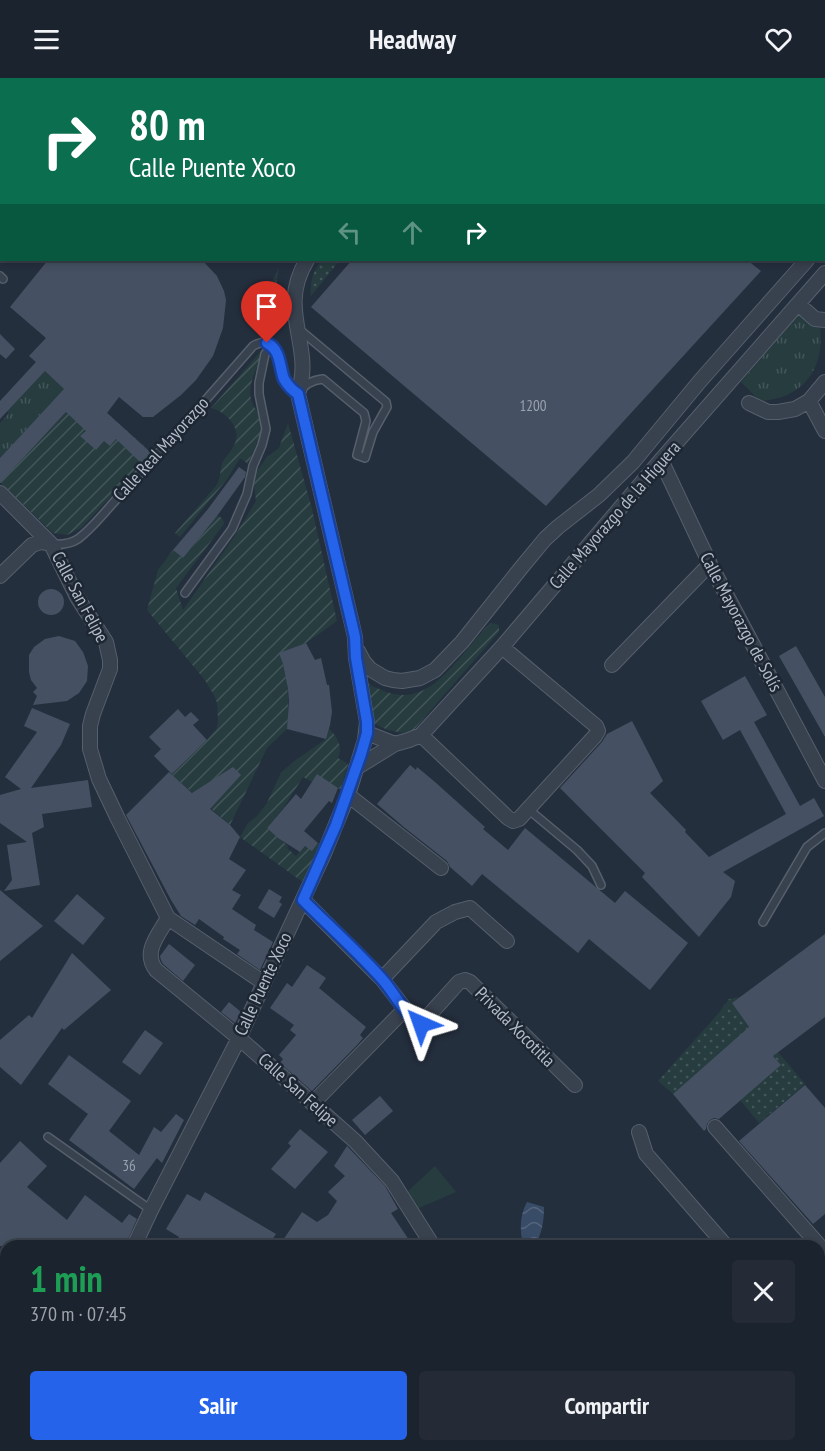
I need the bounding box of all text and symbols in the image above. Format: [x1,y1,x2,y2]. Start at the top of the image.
text: Headway [369,22,456,56]
icon: menu [30,23,63,56]
icon: heart [762,23,795,56]
text: 80 m [129,97,206,152]
icon: right [30,102,108,180]
text: Calle Puente Xoco [129,150,296,184]
icon: left [333,216,366,249]
icon: ahead [396,216,429,249]
icon: right [459,216,492,249]
pin [241,281,292,343]
icon: arrive [250,290,283,323]
street label: Calle Real Mayorazgo [108,392,214,506]
house number: 1200 [519,396,547,415]
street label: Calle Mayorazgo de la Higuera [544,436,685,593]
street label: Calle San Felipe [47,547,114,646]
street label: Calle Mayorazgo de Solís [695,548,788,695]
street label: Calle Puente Xoco [229,928,297,1039]
street label: Privada Xocotitla [470,982,560,1072]
position arrow [389,992,453,1056]
street label: Calle San Felipe [254,1048,343,1132]
house number: 36 [122,1156,136,1175]
text: 1 min [30,1255,103,1302]
button: close [732,1260,795,1323]
text: 370 m · 07:45 [30,1301,127,1327]
button: Salir [30,1371,407,1440]
button: Compartir [419,1371,795,1440]

